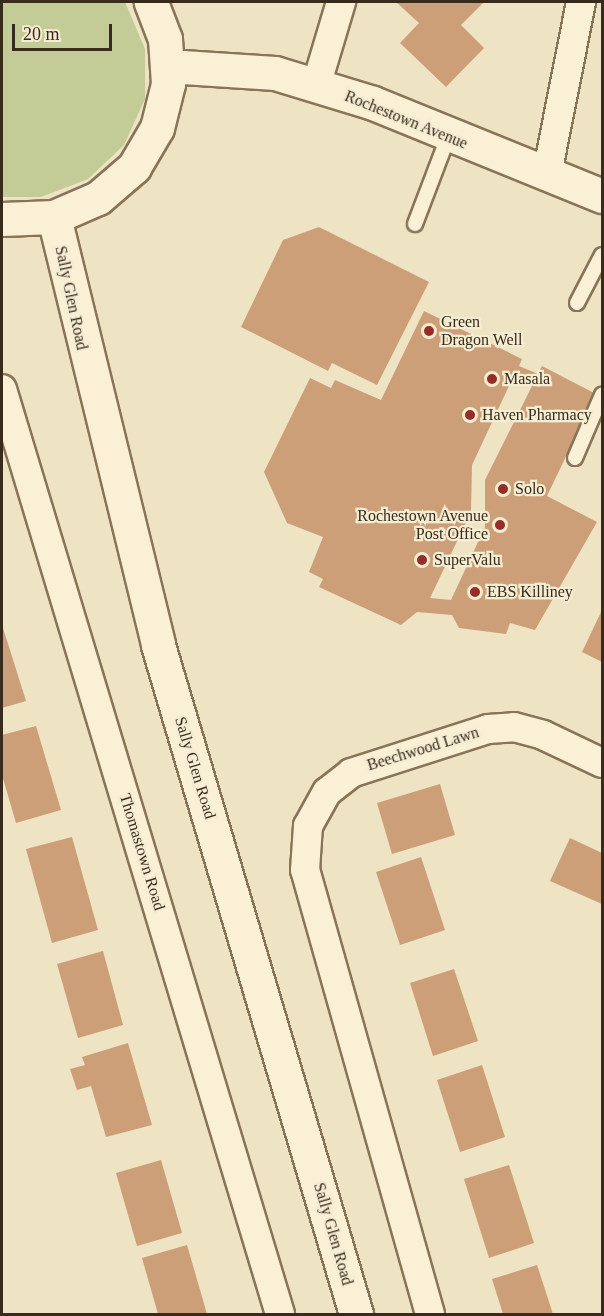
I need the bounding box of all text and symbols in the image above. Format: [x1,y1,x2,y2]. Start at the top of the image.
scale bar [15,12,116,50]
text: 20 m [23,24,60,44]
street label: Rochestown Avenue [341,86,471,154]
street label: Sally Glen Road [51,244,91,352]
place label: Green Dragon Well [441,312,523,350]
marker: Green Dragon Well [422,324,436,338]
place label: Masala [504,369,550,389]
marker: Masala [485,372,499,386]
place label: Haven Pharmacy [482,405,592,425]
marker: Haven Pharmacy [463,408,477,422]
place label: Solo [515,479,544,499]
marker: Solo [496,482,510,496]
place label: Rochestown Avenue Post Office [356,506,488,544]
marker: Rochestown Avenue Post Office [493,518,507,532]
place label: SuperValu [434,550,501,570]
marker: SuperValu [415,553,429,567]
place label: EBS Killiney [487,582,573,602]
marker: EBS Killiney [468,585,482,599]
street label: Sally Glen Road [170,715,220,821]
street label: Beechwood Lawn [365,723,481,775]
street label: Thomastown Road [115,791,169,913]
street label: Sally Glen Road [309,1181,357,1287]

